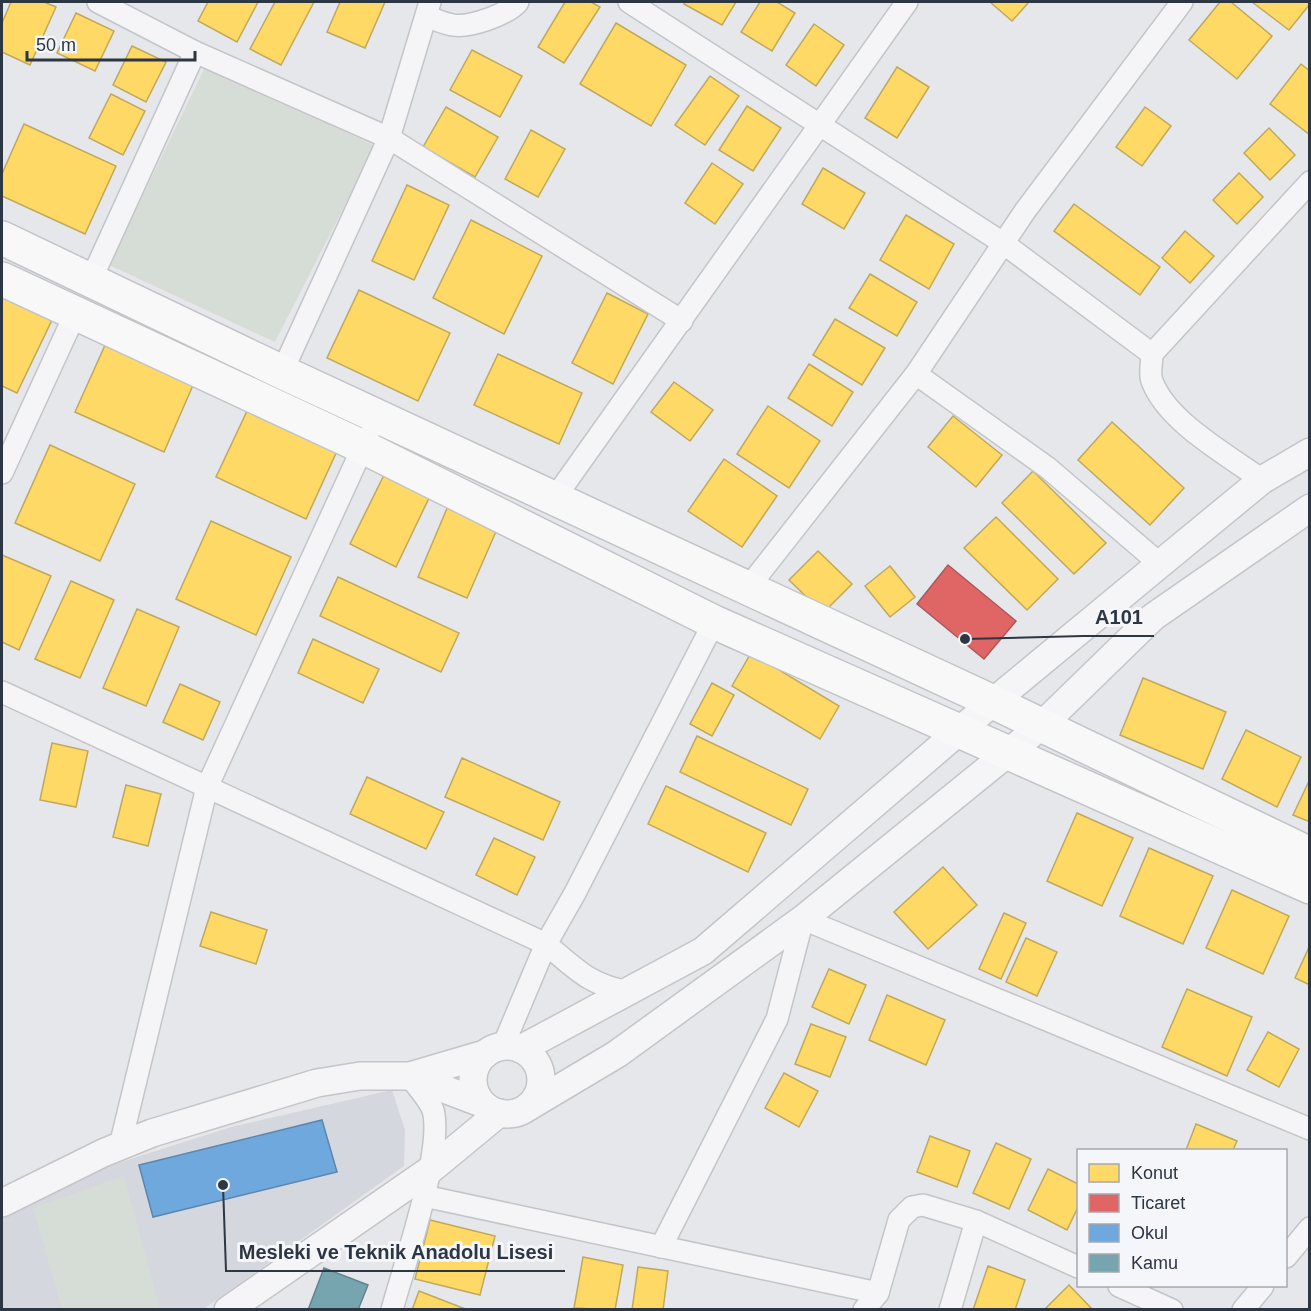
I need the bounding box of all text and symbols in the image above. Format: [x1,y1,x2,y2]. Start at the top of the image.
scale bar [27,24,195,62]
text: 50 m [36,35,76,55]
callout: A101 [1083,598,1154,636]
text: A101 [1095,606,1143,628]
legend [1077,1149,1287,1287]
text: Konut [1131,1163,1178,1183]
text: Ticaret [1131,1193,1185,1213]
text: Okul [1131,1223,1168,1243]
callout: Mesleki ve Teknik Anadolu Lisesi [226,1233,565,1271]
text: Mesleki ve Teknik Anadolu Lisesi [239,1241,553,1263]
text: Kamu [1131,1253,1178,1273]

